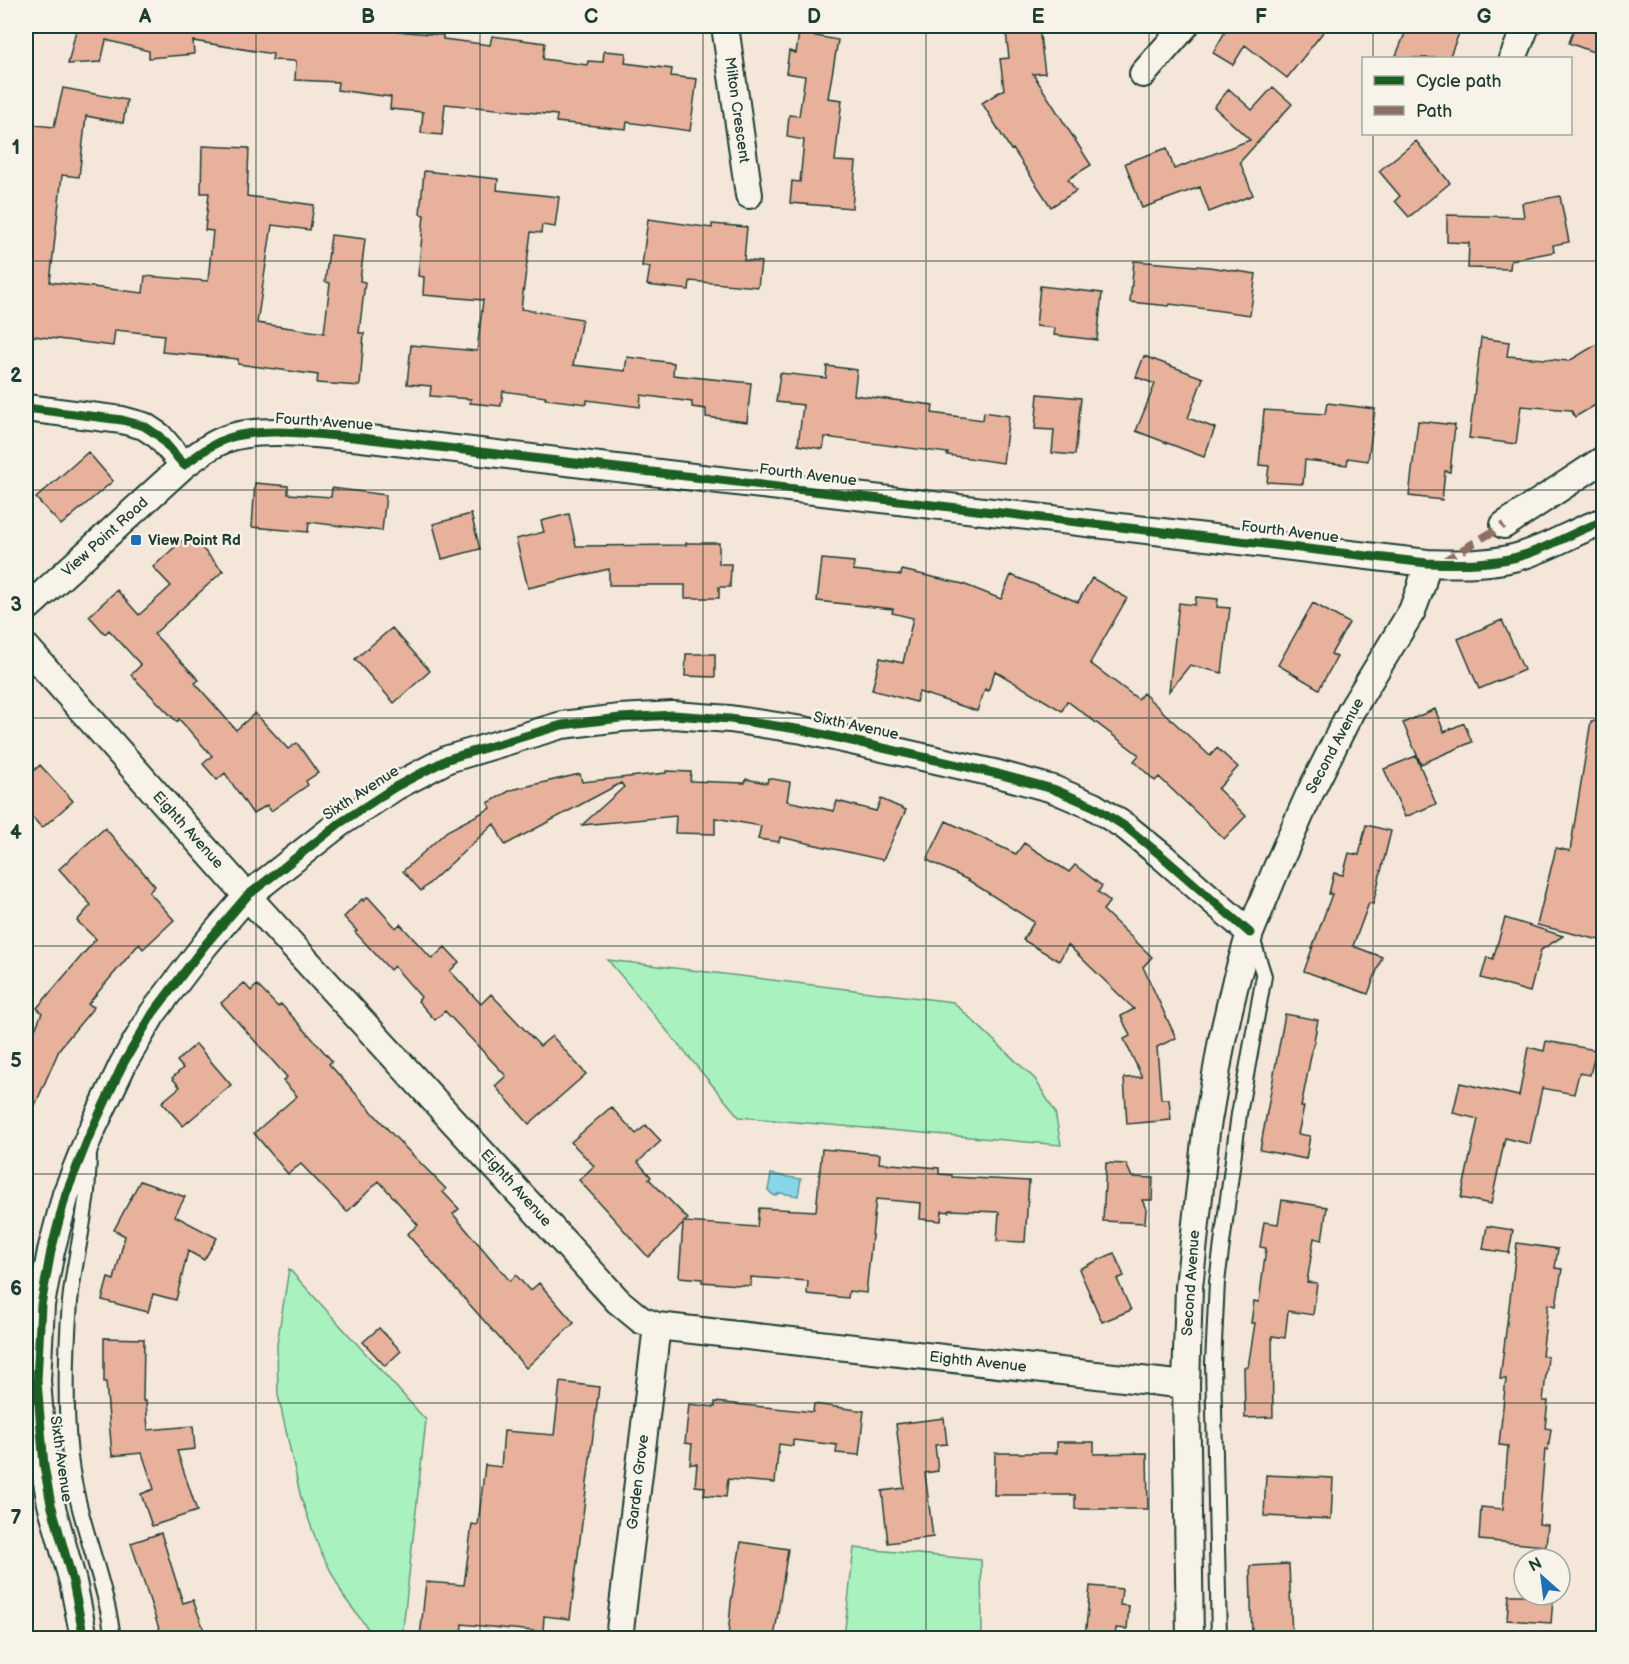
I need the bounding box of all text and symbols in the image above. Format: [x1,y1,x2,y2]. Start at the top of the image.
text: A [138,5,152,29]
text: B [361,5,375,29]
text: C [584,5,598,29]
text: D [807,5,821,29]
text: E [1032,5,1045,29]
text: F [1255,5,1267,29]
text: G [1477,5,1492,29]
street label: Milton Crescent [720,56,754,165]
legend [1362,57,1572,135]
text: Cycle path [1416,71,1502,92]
text: Path [1416,101,1452,122]
text: 1 [12,136,20,160]
text: 2 [10,364,22,388]
street label: Fourth Avenue [274,409,374,435]
street label: Fourth Avenue [758,460,858,490]
street label: View Point Road [58,493,152,581]
street label: Fourth Avenue [1240,517,1340,547]
place label: View Point Rd [148,531,241,550]
marker: View Point Rd [129,533,143,547]
text: 3 [10,593,22,617]
street label: Second Avenue [1302,695,1368,797]
street label: Sixth Avenue [812,708,901,744]
street label: Sixth Avenue [319,761,403,825]
street label: Eighth Avenue [148,787,228,873]
text: 4 [10,821,22,845]
text: 5 [10,1049,22,1073]
street label: Eighth Avenue [476,1145,556,1231]
street label: Second Avenue [1178,1229,1204,1336]
text: 6 [10,1277,22,1301]
street label: Eighth Avenue [928,1347,1028,1377]
street label: Sixth Avenue [46,1415,76,1503]
street label: Garden Grove [623,1433,653,1531]
text: 7 [10,1506,22,1530]
north arrow [1512,1547,1572,1607]
text: N [1526,1554,1545,1576]

